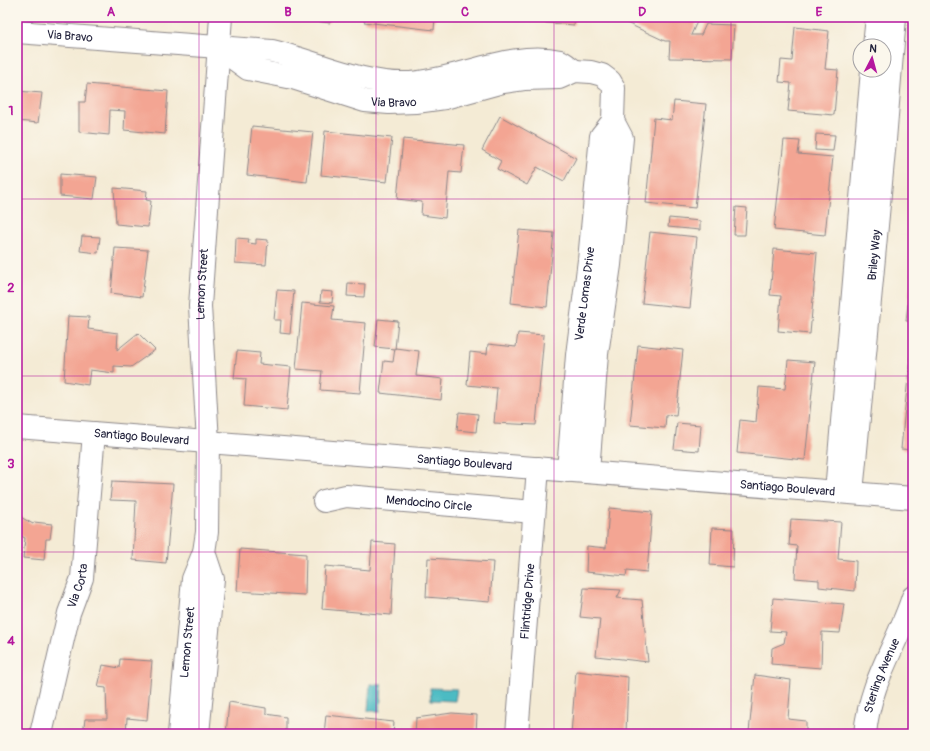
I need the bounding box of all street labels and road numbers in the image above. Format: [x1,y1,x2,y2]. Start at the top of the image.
street label: Via Bravo [46,27,94,45]
street label: Via Bravo [370,94,417,111]
street label: Briley Way [864,229,884,281]
street label: Verde Lomas Drive [571,246,598,342]
street label: Lemon Street [192,248,212,320]
street label: Santiago Boulevard [93,426,190,448]
street label: Santiago Boulevard [416,451,513,474]
street label: Santiago Boulevard [739,477,836,499]
street label: Mendocino Circle [386,492,473,514]
street label: Via Corta [64,562,91,610]
street label: Flintridge Drive [517,563,538,640]
street label: Lemon Street [177,606,198,679]
street label: Sterling Avenue [861,636,903,715]

